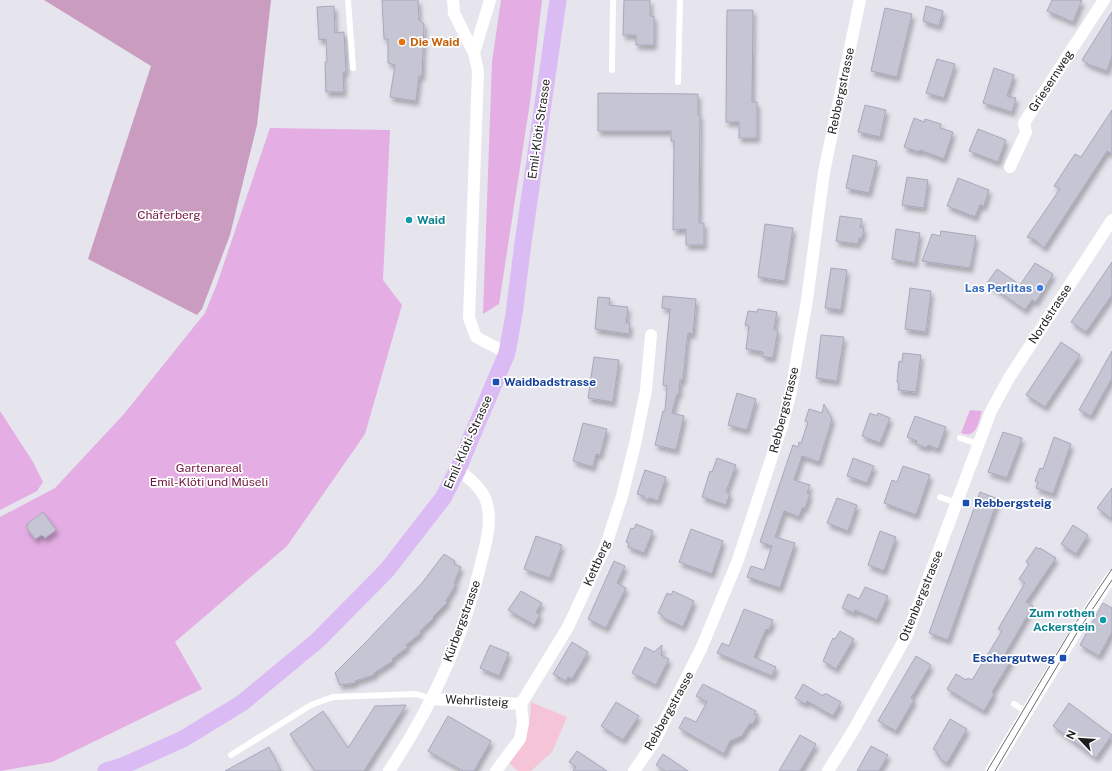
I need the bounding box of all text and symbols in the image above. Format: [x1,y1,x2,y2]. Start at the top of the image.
place label: Die Waid [410,35,460,49]
marker: Die Waid [397,37,407,47]
street label: Rebbergstrasse [825,46,857,136]
street label: Griesernweg [1026,47,1076,115]
street label: Emil-Klöti-Strasse [525,78,553,180]
park label: Chäferberg [137,208,201,222]
place label: Waid [417,213,445,227]
marker: Waid [404,215,414,225]
place label: Las Perlitas [965,281,1032,295]
street label: Nordstrasse [1026,281,1075,346]
marker: Las Perlitas [1035,283,1045,293]
street label: Rebbergstrasse [767,365,802,454]
place label: Waidbadstrasse [504,375,596,389]
marker: Waidbadstrasse [491,377,501,387]
street label: Emil-Klöti-Strasse [441,393,495,491]
park label: Gartenareal Emil-Klöti und Müseli [150,461,268,489]
place label: Rebbergsteig [974,496,1052,510]
marker: Rebbergsteig [961,498,971,508]
street label: Kettberg [581,538,613,588]
street label: Ottenbergstrasse [896,548,946,644]
street label: Kürbergstrasse [441,578,483,664]
place label: Zum rothen Ackerstein [1029,606,1095,634]
marker: Zum rothen Ackerstein [1098,615,1108,625]
place label: Eschergutweg [972,651,1055,665]
marker: Eschergutweg [1058,653,1068,663]
street label: Rebbergstrasse [642,669,697,753]
street label: Wehrlisteig [445,692,509,710]
north arrow [1060,719,1100,759]
text: N [1064,728,1078,741]

